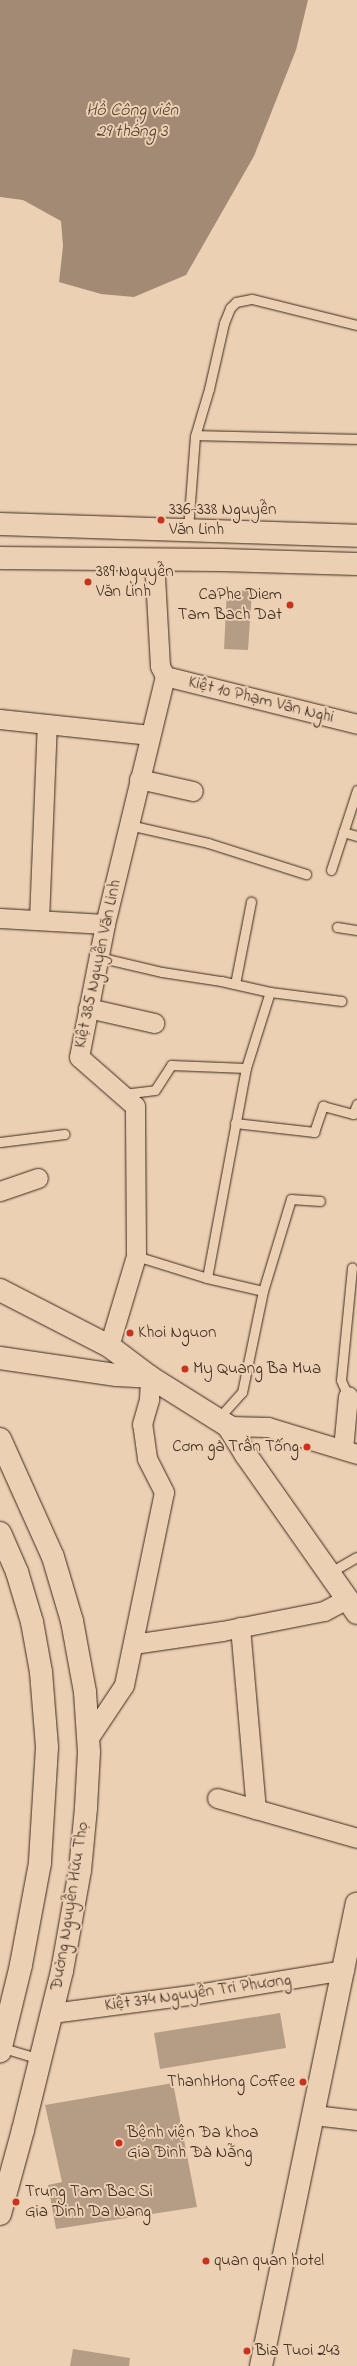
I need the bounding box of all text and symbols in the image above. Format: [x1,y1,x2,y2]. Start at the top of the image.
water label: Hồ Công viên 29 tháng 3 [86,101,178,144]
place label: 336-338 Nguyễn Văn Linh [169,500,276,540]
marker: 336-338 Nguyễn Văn Linh [156,515,166,525]
place label: 389 Nguyễn Văn Linh [96,562,174,602]
marker: 389 Nguyễn Văn Linh [83,577,93,587]
place label: CaPhe Diem Tam Bach Dat [178,585,282,625]
marker: CaPhe Diem Tam Bach Dat [285,600,295,610]
street label: Kiệt 10 Phạm Văn Nghi [186,672,336,728]
street label: Kiệt 385 Nguyễn Văn Linh [70,878,126,1050]
place label: Khoi Nguon [138,1323,216,1343]
marker: Khoi Nguon [125,1328,135,1338]
place label: My Quang Ba Mua [193,1359,321,1379]
marker: My Quang Ba Mua [180,1364,190,1374]
place label: Cơm gà Trần Tống [172,1437,299,1457]
marker: Cơm gà Trần Tống [302,1442,312,1452]
street label: Đường Nguyễn Hữu Thọ [47,1820,93,1992]
street label: Kiệt 374 Nguyễn Tri Phương [103,1970,293,2016]
place label: ThanhHong Coffee [167,2072,295,2092]
marker: ThanhHong Coffee [298,2077,308,2087]
place label: Bệnh viện Đa khoa Gia Đình Đà Nẵng [127,2123,258,2163]
marker: Bệnh viện Đa khoa Gia Đình Đà Nẵng [114,2138,124,2148]
place label: Trung Tam Bac Si Gia Dinh Da Nang [25,2182,153,2222]
marker: Trung Tam Bac Si Gia Dinh Da Nang [10,2196,22,2208]
place label: quan quan hotel [214,2251,324,2271]
marker: quan quan hotel [201,2256,211,2266]
place label: Bia Tuoi 243 [255,2341,340,2361]
marker: Bia Tuoi 243 [242,2346,252,2356]

